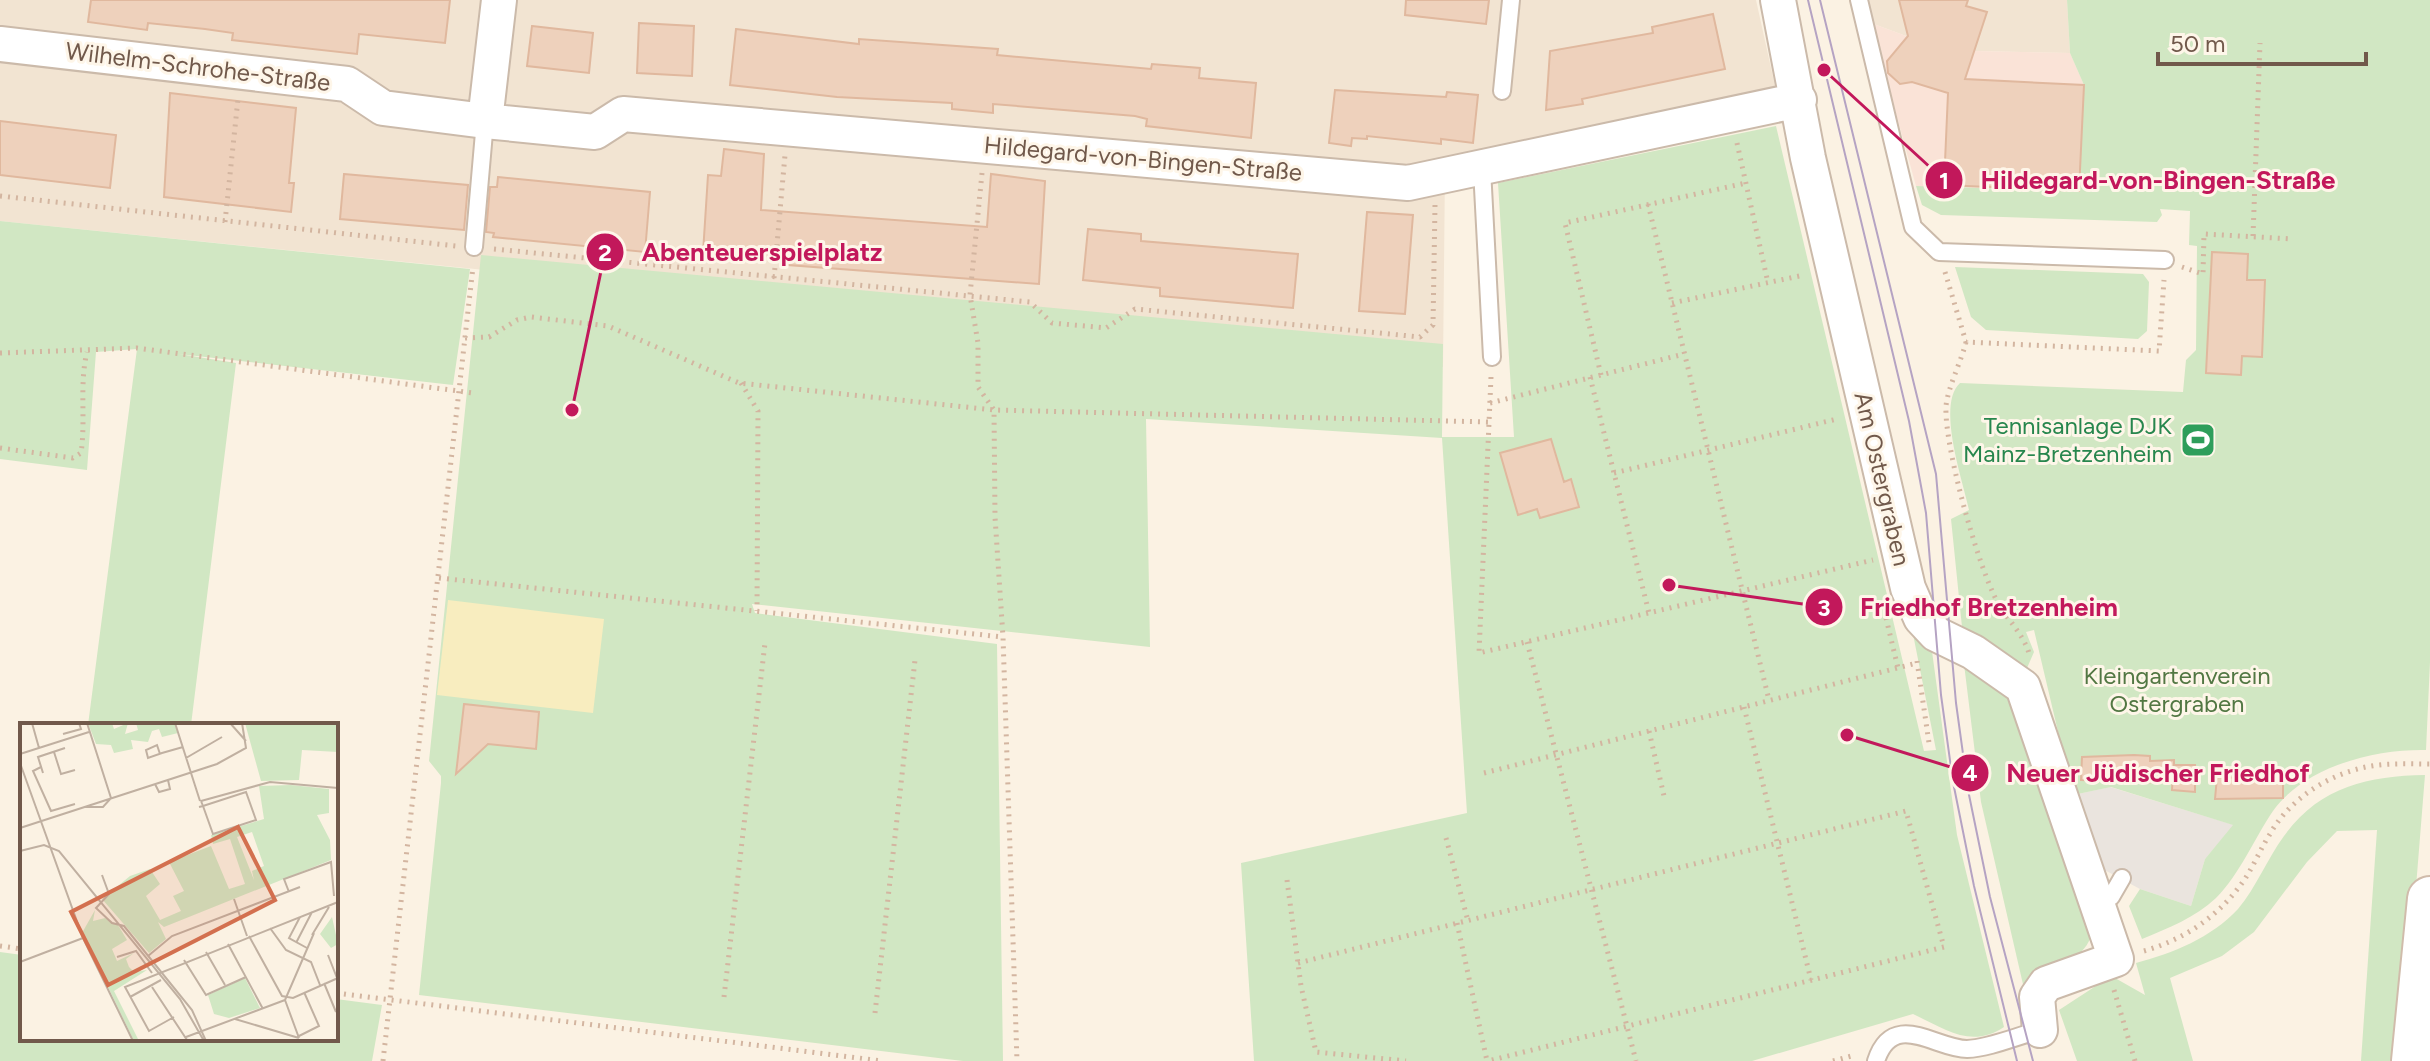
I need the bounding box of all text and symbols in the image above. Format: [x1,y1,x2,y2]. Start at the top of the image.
scale bar [2158,16,2366,66]
text: 50 m [2170,29,2226,58]
street label: Wilhelm-Schrohe-Straße [64,36,332,97]
street label: Hildegard-von-Bingen-Straße [983,130,1303,187]
callout: Hildegard-von-Bingen-Straße [1924,155,2351,205]
text: Hildegard-von-Bingen-Straße [1980,164,2336,196]
text: 1 [1939,166,1949,195]
callout: Abenteuerspielplatz [585,227,898,277]
text: Abenteuerspielplatz [642,236,882,268]
text: 2 [598,238,612,267]
street label: Am Ostergraben [1848,389,1917,569]
place label: Tennisanlage DJK Mainz-Bretzenheim [1963,411,2172,468]
sports icon: Tennisanlage DJK Mainz-Bretzenheim [2179,421,2217,459]
callout: Friedhof Bretzenheim [1804,582,2134,632]
text: Friedhof Bretzenheim [1860,591,2118,623]
text: 3 [1817,593,1831,622]
park label: Kleingartenverein Ostergraben [2083,661,2271,718]
inset map [20,723,338,1041]
callout: Neuer Jüdischer Friedhof [1950,748,2325,798]
text: Neuer Jüdischer Friedhof [2006,757,2311,789]
text: 4 [1962,758,1978,787]

